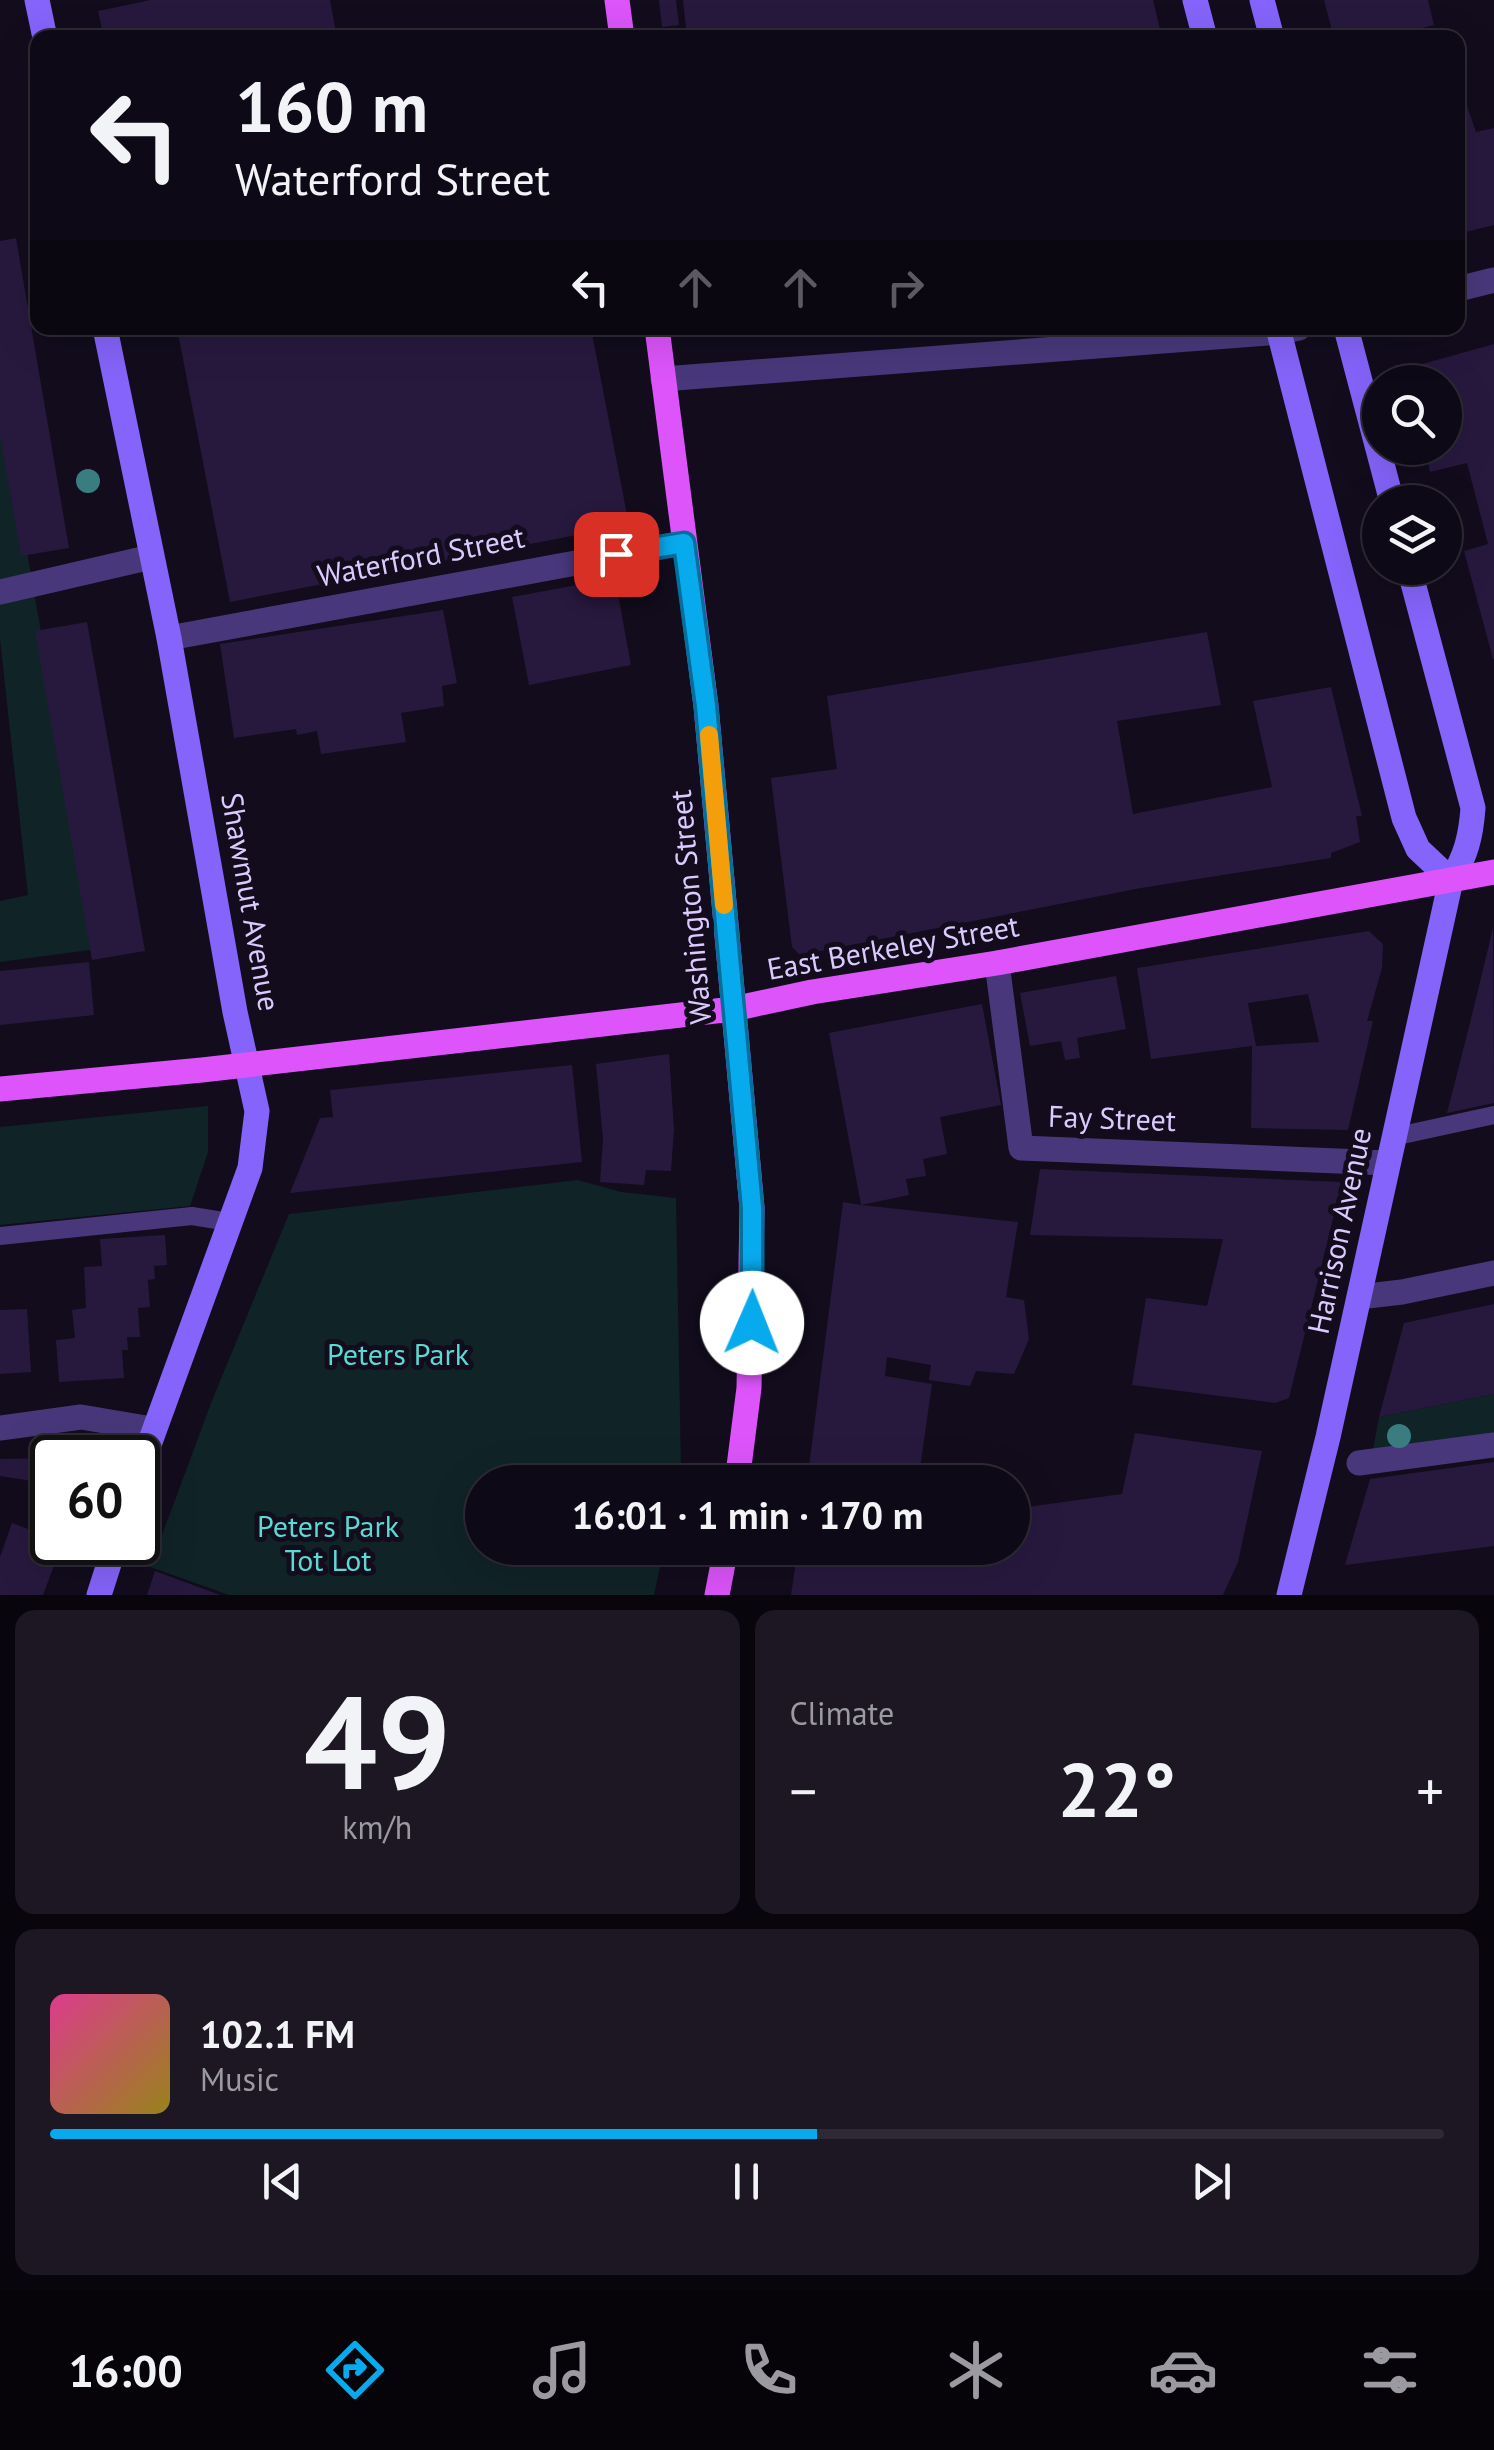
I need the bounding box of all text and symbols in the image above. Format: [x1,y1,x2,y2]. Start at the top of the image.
text: 160 m [235,61,428,151]
icon: left [70,70,200,200]
text: Waterford Street [235,149,550,207]
icon: left [563,260,618,315]
icon: ahead [668,260,723,315]
icon: ahead [773,260,828,315]
icon: right [878,260,933,315]
map controls [1362,365,1462,585]
button: search [1362,365,1462,465]
button: layers [1362,485,1462,585]
pin [574,512,659,597]
street label: Waterford Street [314,516,528,595]
icon: arrive [589,527,644,582]
street label: Washington Street [660,788,719,1026]
street label: Shawmut Avenue [213,790,290,1014]
street label: East Berkeley Street [764,905,1022,988]
street label: Fay Street [1047,1096,1177,1139]
street label: Harrison Avenue [1298,1124,1379,1337]
position arrow [700,1271,804,1375]
park label: Peters Park [327,1334,470,1373]
speed limit sign: 60 [30,1435,160,1565]
text: 16:01 · 1 min · 170 m [572,1490,923,1539]
park label: Peters Park Tot Lot [257,1506,400,1579]
text: 49 [304,1657,451,1825]
text: Climate [790,1692,894,1734]
text: 22° [1058,1741,1176,1838]
text: − [790,1755,817,1826]
text: + [1416,1755,1444,1826]
text: km/h [342,1806,412,1848]
text: 102.1 FM [200,2009,355,2058]
text: Music [200,2058,279,2100]
icon: previous [255,2154,310,2209]
icon: pause [719,2154,774,2209]
icon: next [1184,2154,1239,2209]
icon: directions [320,2335,390,2405]
icon: music [527,2335,597,2405]
icon: phone [734,2335,804,2405]
icon: climate [941,2335,1011,2405]
icon: car [1148,2335,1218,2405]
icon: filters [1355,2335,1425,2405]
text: 16:00 [69,2341,183,2399]

